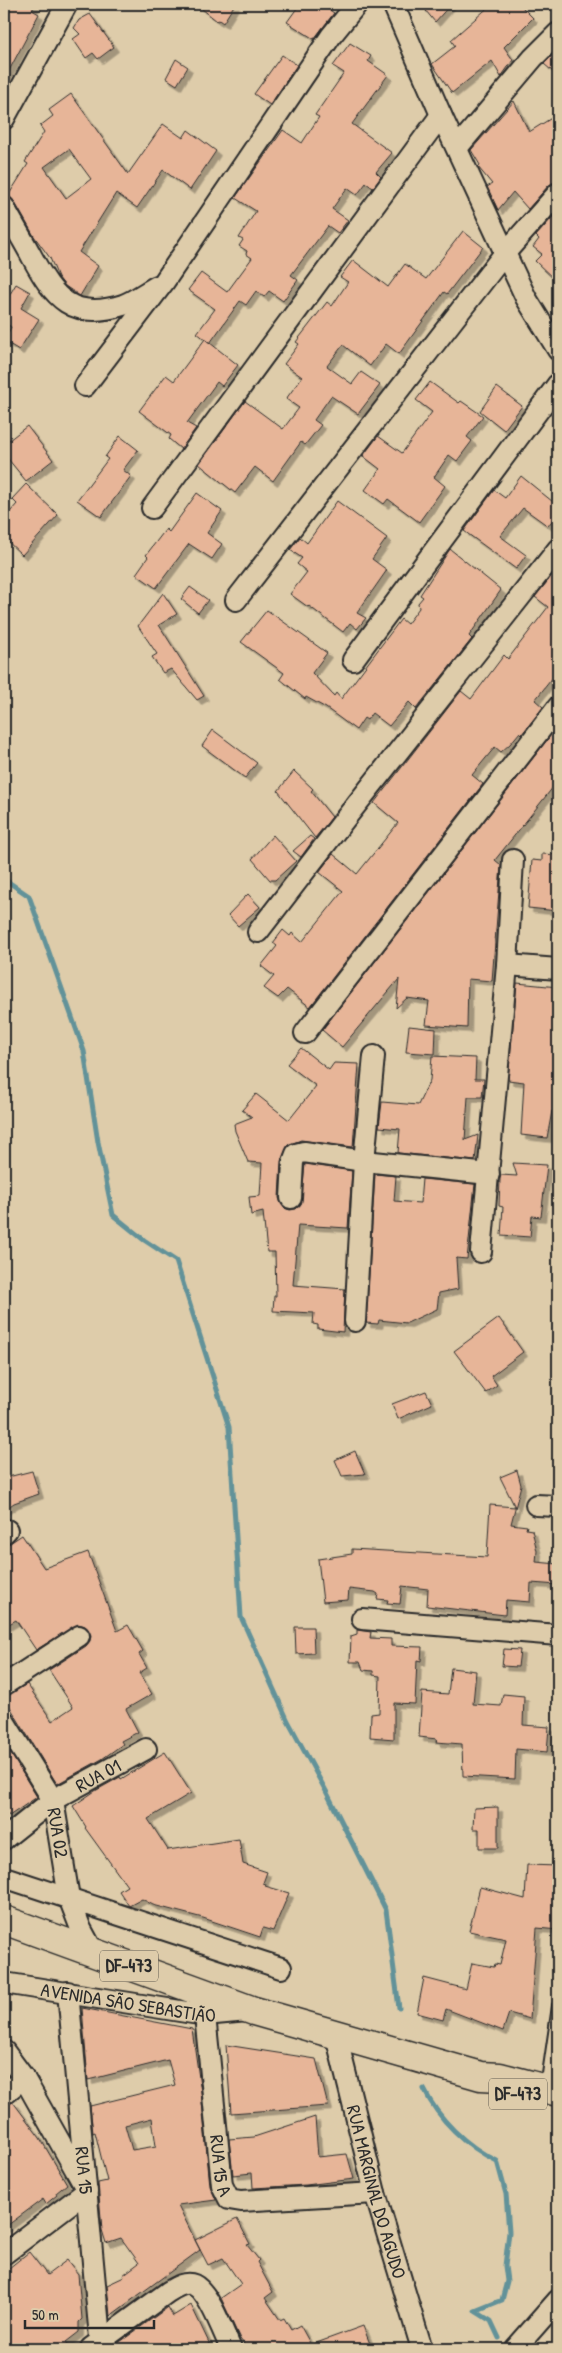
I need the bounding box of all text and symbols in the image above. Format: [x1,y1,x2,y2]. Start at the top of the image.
street label: RUA 01 [71,1752,125,1798]
street label: RUA 02 [41,1806,75,1860]
road number: DF-473 [100,1950,158,1982]
street label: AVENIDA SÃO SEBASTIÃO [39,1976,217,2028]
road number: DF-473 [489,2078,547,2110]
street label: RUA MARGINAL DO AGUDO [341,2102,413,2282]
street label: RUA 15 A [204,2133,238,2201]
street label: RUA 15 [69,2145,100,2195]
scale bar [25,2298,154,2330]
text: 50 m [32,2304,59,2325]

